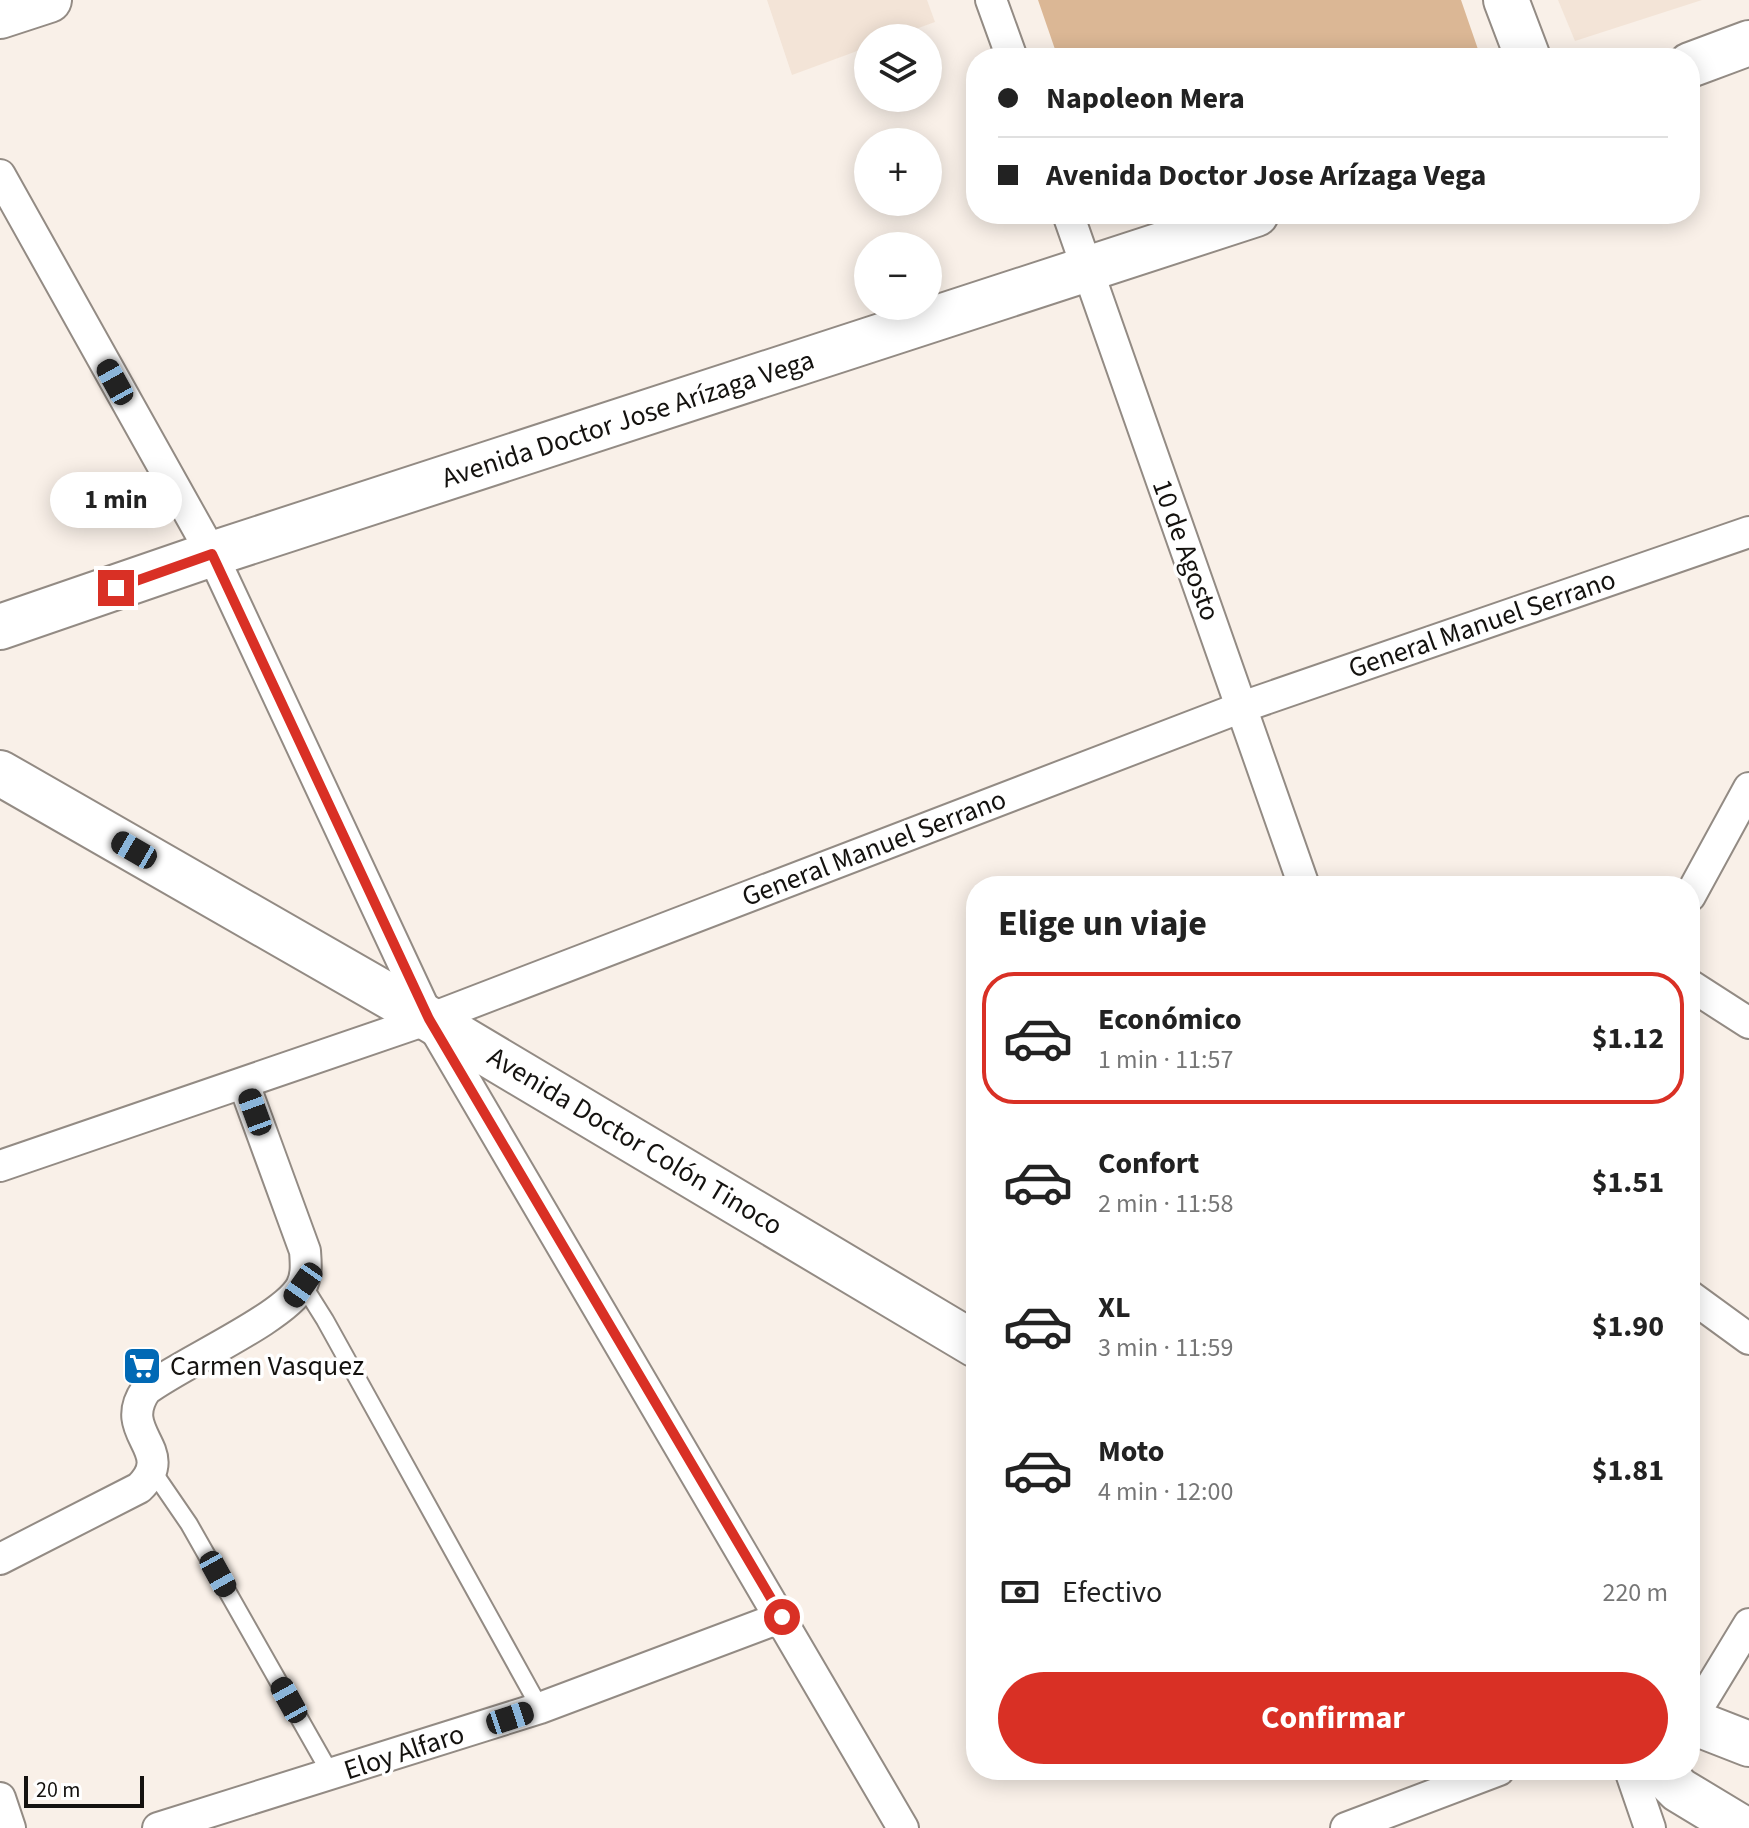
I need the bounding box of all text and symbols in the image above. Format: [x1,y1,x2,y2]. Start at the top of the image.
map controls [854,24,942,320]
button: layers [854,24,942,112]
text: Napoleon Mera [1046,77,1245,120]
button: + [854,128,942,216]
text: Avenida Doctor Jose Arízaga Vega [1046,154,1486,197]
button: − [854,232,942,320]
street label: Avenida Doctor Jose Arízaga Vega [437,340,819,498]
car [93,355,137,409]
callout: 1 min [50,472,182,528]
street label: 10 de Agosto [1142,474,1230,626]
text: 1 min [84,481,148,518]
street label: General Manuel Serrano [1343,559,1621,689]
route end [98,570,134,606]
street label: General Manuel Serrano [736,779,1012,917]
car [107,828,161,872]
text: Elige un viaje [998,898,1207,949]
text: Económico [1098,998,1242,1041]
icon: car [1002,1002,1074,1074]
text: $1.12 [1592,1017,1664,1060]
street label: Avenida Doctor Colón Tinoco [480,1037,790,1245]
text: 1 min · 11:57 [1098,1041,1233,1078]
car [236,1085,274,1139]
text: Confort [1098,1142,1199,1185]
icon: car [1002,1146,1074,1218]
text: $1.51 [1592,1161,1664,1204]
text: 2 min · 11:58 [1098,1185,1233,1222]
car [279,1258,327,1312]
text: XL [1098,1286,1131,1329]
icon: car [1002,1290,1074,1362]
text: $1.90 [1592,1305,1664,1348]
text: 3 min · 11:59 [1098,1329,1233,1366]
supermarket icon: Carmen Vasquez [121,1345,163,1387]
place label: Carmen Vasquez [170,1346,364,1386]
text: Moto [1098,1430,1164,1473]
icon: car [1002,1434,1074,1506]
text: $1.81 [1592,1449,1664,1492]
text: 4 min · 12:00 [1098,1473,1233,1510]
car [196,1547,240,1601]
icon: cash [998,1570,1042,1614]
text: Efectivo [1062,1571,1162,1614]
text: 220 m [1602,1574,1668,1611]
route start [764,1599,800,1635]
button: Confirmar [998,1672,1668,1764]
car [267,1673,311,1727]
car [483,1699,537,1737]
street label: Eloy Alfaro [339,1714,469,1790]
scale bar [24,1772,144,1808]
text: 20 m [36,1774,81,1806]

